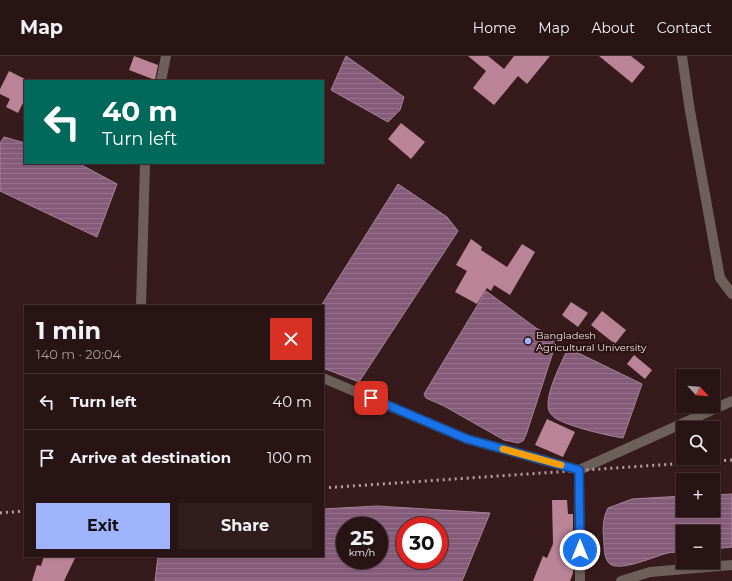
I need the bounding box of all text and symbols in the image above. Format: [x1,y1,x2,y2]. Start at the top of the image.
text: Map [20,16,63,39]
text: Home [473,19,516,37]
text: Map [538,19,569,37]
text: About [591,19,635,37]
text: Contact [657,19,712,37]
text: 40 m [102,94,178,128]
icon: left [36,96,88,148]
text: Turn left [102,128,177,150]
text: 1 min [36,316,101,345]
button: close [270,318,312,360]
place label: Bangladesh Agricultural University [536,329,647,354]
marker: Bangladesh Agricultural University [523,336,533,346]
text: 140 m · 20:04 [36,346,121,362]
north arrow [676,369,720,413]
map controls [676,369,720,569]
pin [354,381,388,415]
icon: arrive [360,387,382,409]
icon: left [36,391,58,413]
text: Turn left [70,392,137,411]
text: 40 m [272,392,312,411]
button: search [676,421,720,465]
icon: arrive [36,447,58,469]
text: Arrive at destination [70,448,231,467]
text: 100 m [267,448,312,467]
button: + [676,473,720,517]
button: Exit [36,503,170,549]
button: Share [178,503,312,549]
speed limit sign: 30 [396,517,448,569]
button: − [676,525,720,569]
text: 25 [350,526,374,550]
position arrow [559,529,601,571]
text: km/h [349,546,375,559]

